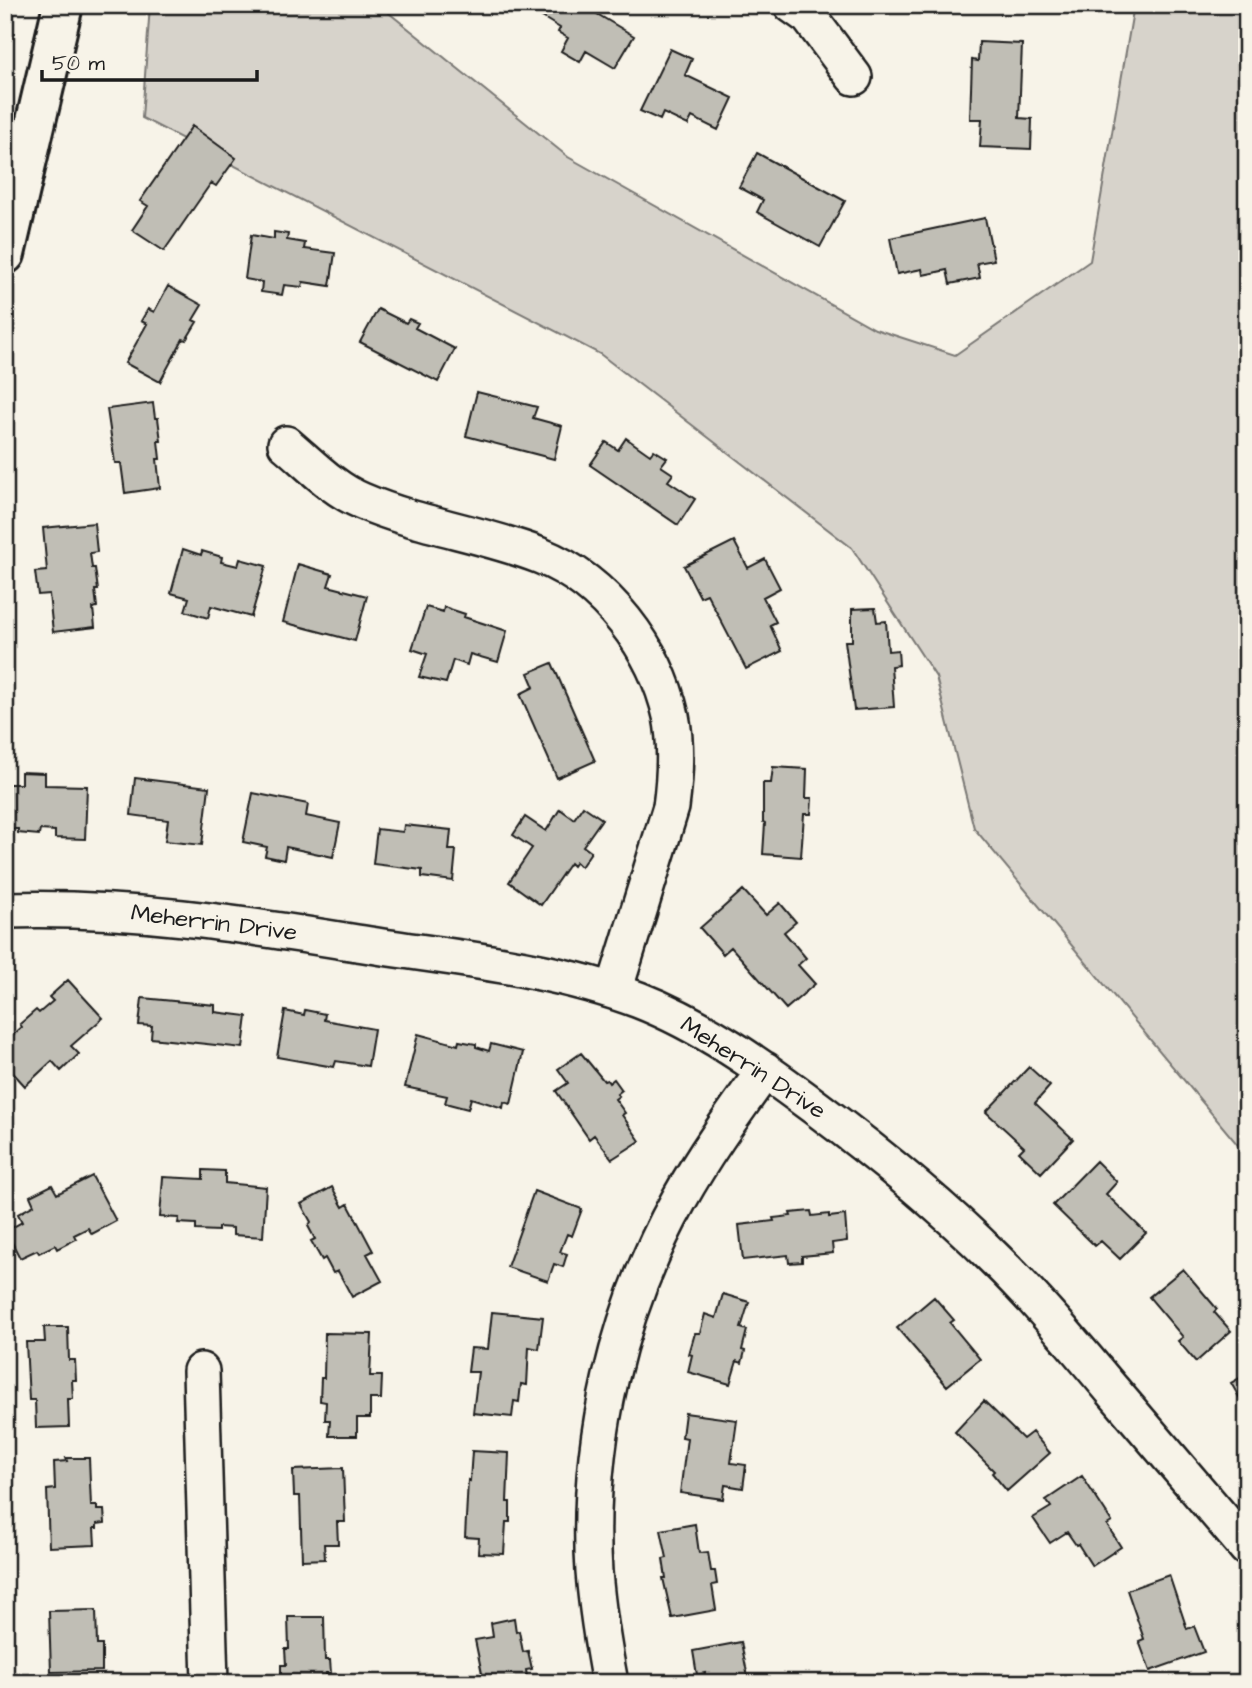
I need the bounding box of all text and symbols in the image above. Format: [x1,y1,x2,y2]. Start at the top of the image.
scale bar [42,38,257,82]
text: 50 m [52,49,106,78]
street label: Meherrin Drive [129,896,299,950]
street label: Meherrin Drive [674,1008,832,1128]

